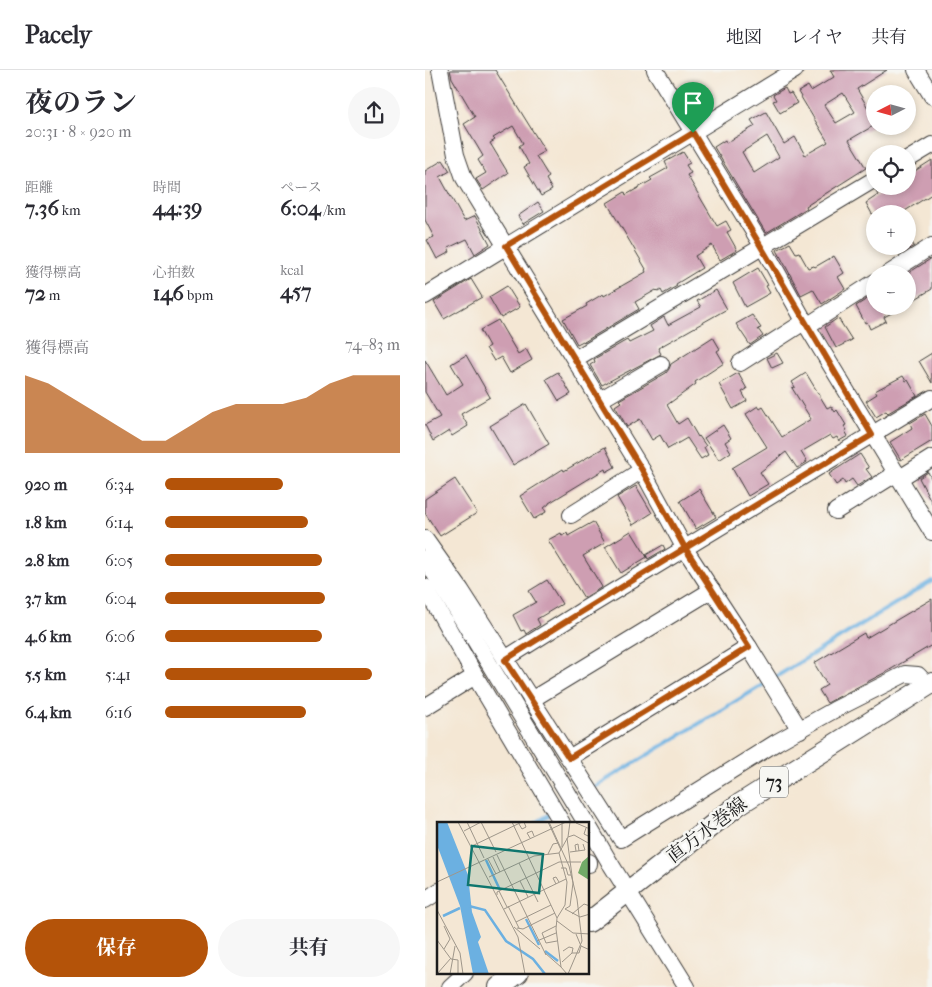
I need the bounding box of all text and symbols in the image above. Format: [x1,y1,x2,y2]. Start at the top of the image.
text: Pacely [25,21,92,49]
text: 地図 [726,27,762,48]
text: レイヤ [790,27,843,48]
text: 共有 [871,27,907,48]
pin [672,82,714,133]
north arrow [866,85,916,135]
map controls [866,85,916,315]
text: 夜のラン [25,86,137,119]
button: share [348,87,400,139]
icon: arrive [679,89,707,117]
text: 20:31 · 8 × 920 m [25,122,132,141]
button: locate [866,145,916,195]
text: 距離 [25,179,53,196]
text: 時間 [153,179,181,196]
text: ペース [280,179,322,196]
text: 7.36 [25,196,59,220]
text: 44:39 [153,196,202,220]
text: 6:04 [280,196,321,220]
text: km [59,202,81,219]
text: /km [321,202,346,219]
button: + [866,205,916,255]
text: kcal [280,262,304,279]
text: 獲得標高 [25,264,81,281]
text: 心拍数 [153,264,195,281]
button: − [866,265,916,315]
text: 457 [280,279,311,303]
text: 72 [25,281,46,305]
text: 146 [153,281,184,305]
text: m [46,287,61,304]
text: bpm [184,287,213,304]
text: 74–83 m [345,335,400,354]
text: 獲得標高 [25,338,89,357]
text: 920 m [25,475,67,494]
text: 6:34 [105,475,134,494]
text: 1.8 km [25,513,67,532]
text: 6:14 [105,513,133,532]
text: 2.8 km [25,551,69,570]
text: 6:05 [105,551,133,570]
text: 3.7 km [25,589,66,608]
text: 6:04 [105,589,136,608]
text: 4.6 km [25,627,72,646]
text: 6:06 [105,627,135,646]
text: 5.5 km [25,665,66,684]
text: 5:41 [105,665,131,684]
text: 6.4 km [25,703,72,722]
text: 6:16 [105,703,132,722]
road number: 73 [760,766,788,798]
street label: 直方水巻線 [662,793,752,867]
inset map [437,822,590,974]
button: 保存 [25,919,208,977]
button: 共有 [218,919,400,977]

